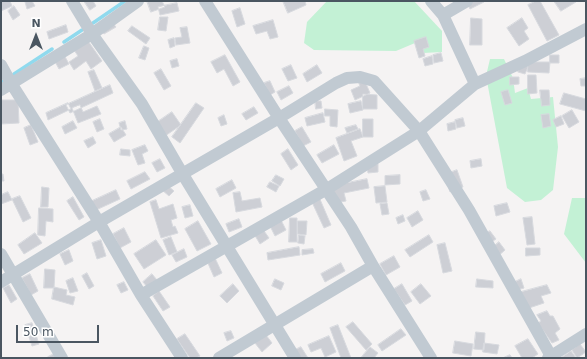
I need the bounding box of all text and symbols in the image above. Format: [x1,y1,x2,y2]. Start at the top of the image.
north arrow [16,16,56,56]
text: N [31,17,41,30]
scale bar [18,317,101,343]
text: 50 m [23,325,54,339]

